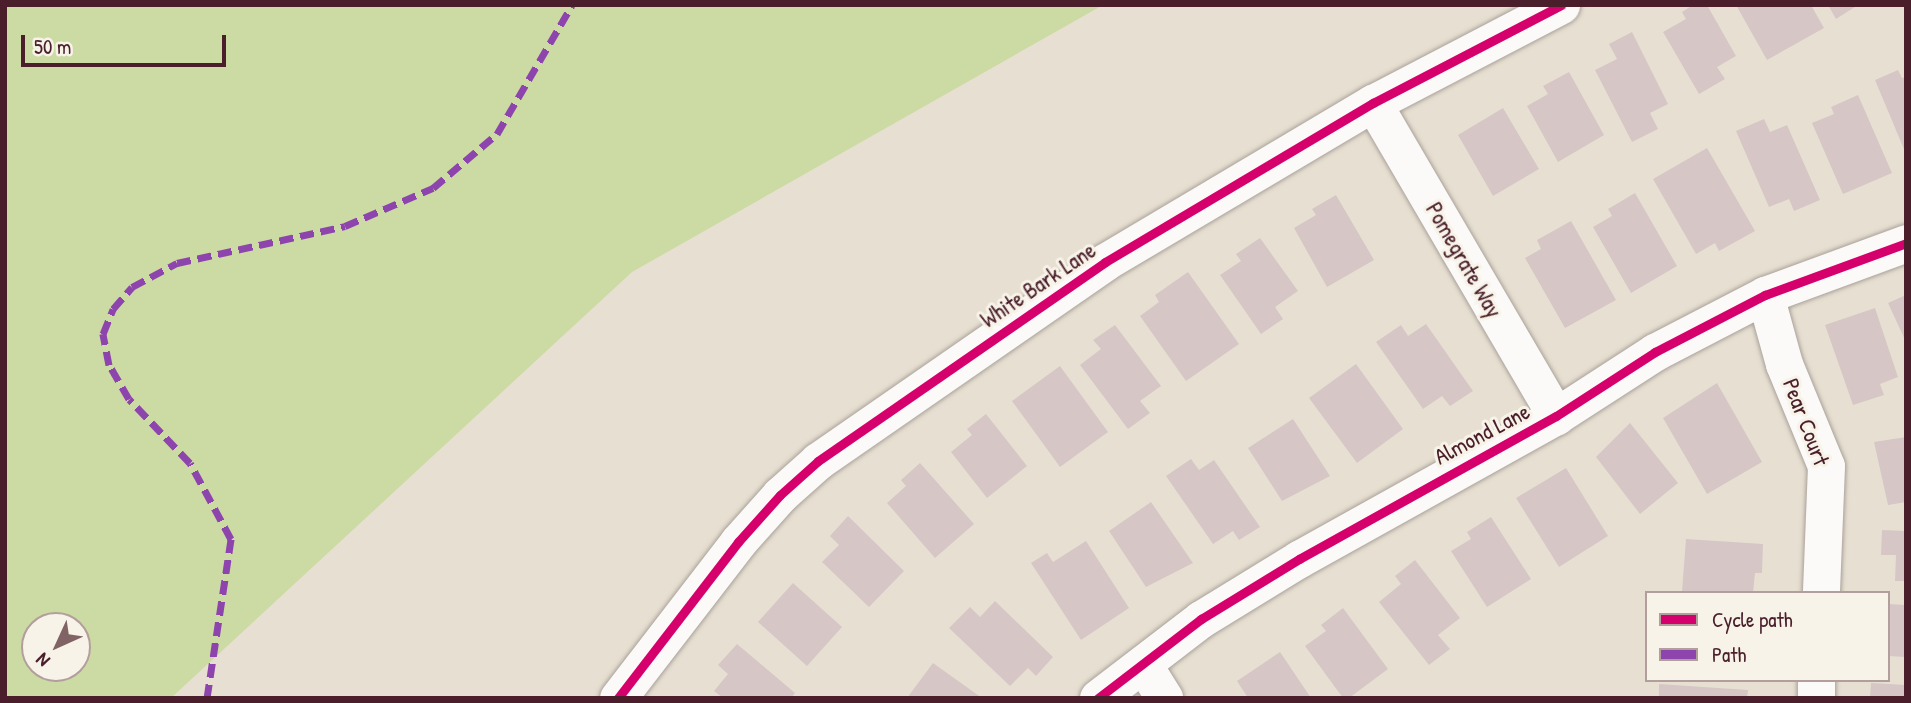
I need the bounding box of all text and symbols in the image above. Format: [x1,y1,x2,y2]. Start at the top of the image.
scale bar [24,21,229,65]
text: 50 m [34,32,71,61]
street label: Pomegrate Way [1420,197,1508,323]
street label: White Bark Lane [975,236,1101,334]
street label: Pear Court [1777,374,1835,470]
street label: Almond Lane [1430,397,1534,471]
legend [1645,591,1890,682]
text: Cycle path [1712,605,1793,634]
north arrow [21,612,91,682]
text: Path [1712,640,1746,669]
text: N [30,648,55,673]

